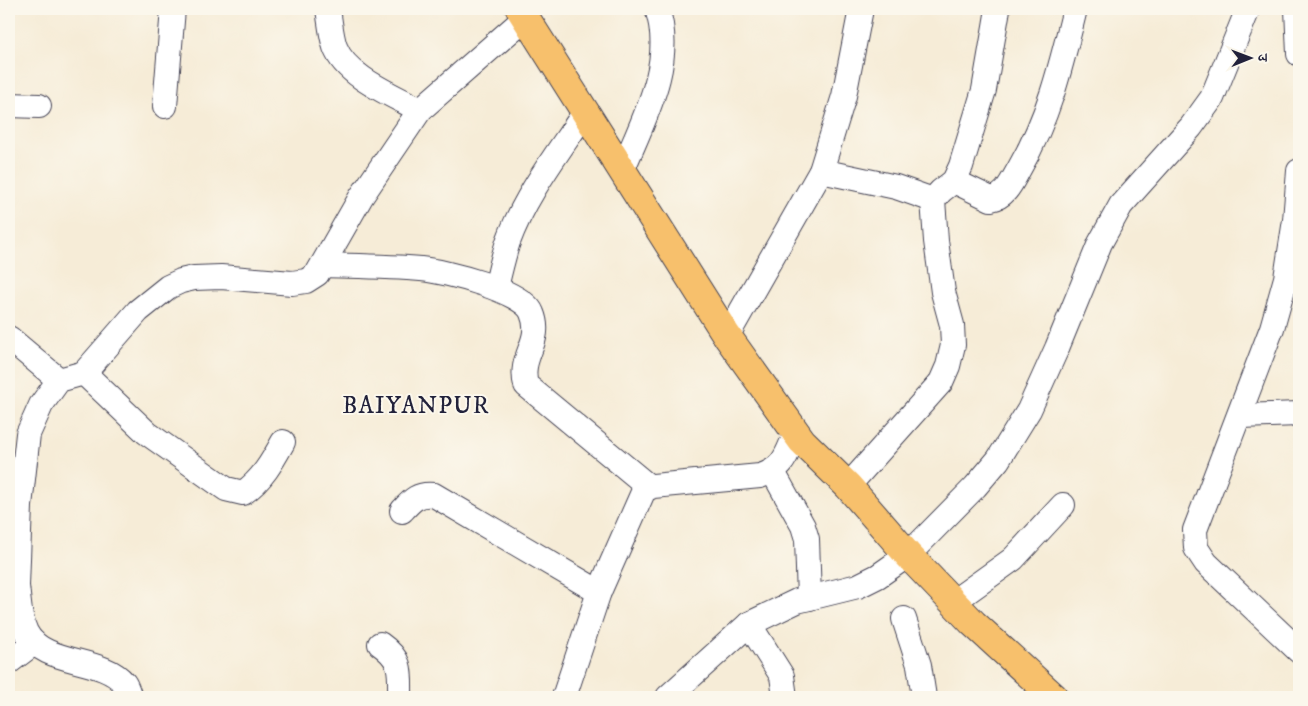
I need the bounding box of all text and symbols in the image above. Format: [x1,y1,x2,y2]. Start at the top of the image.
north arrow [1226,32,1276,82]
text: उ [1253,53,1271,62]
district label: BAIYANPUR [342,391,490,421]

